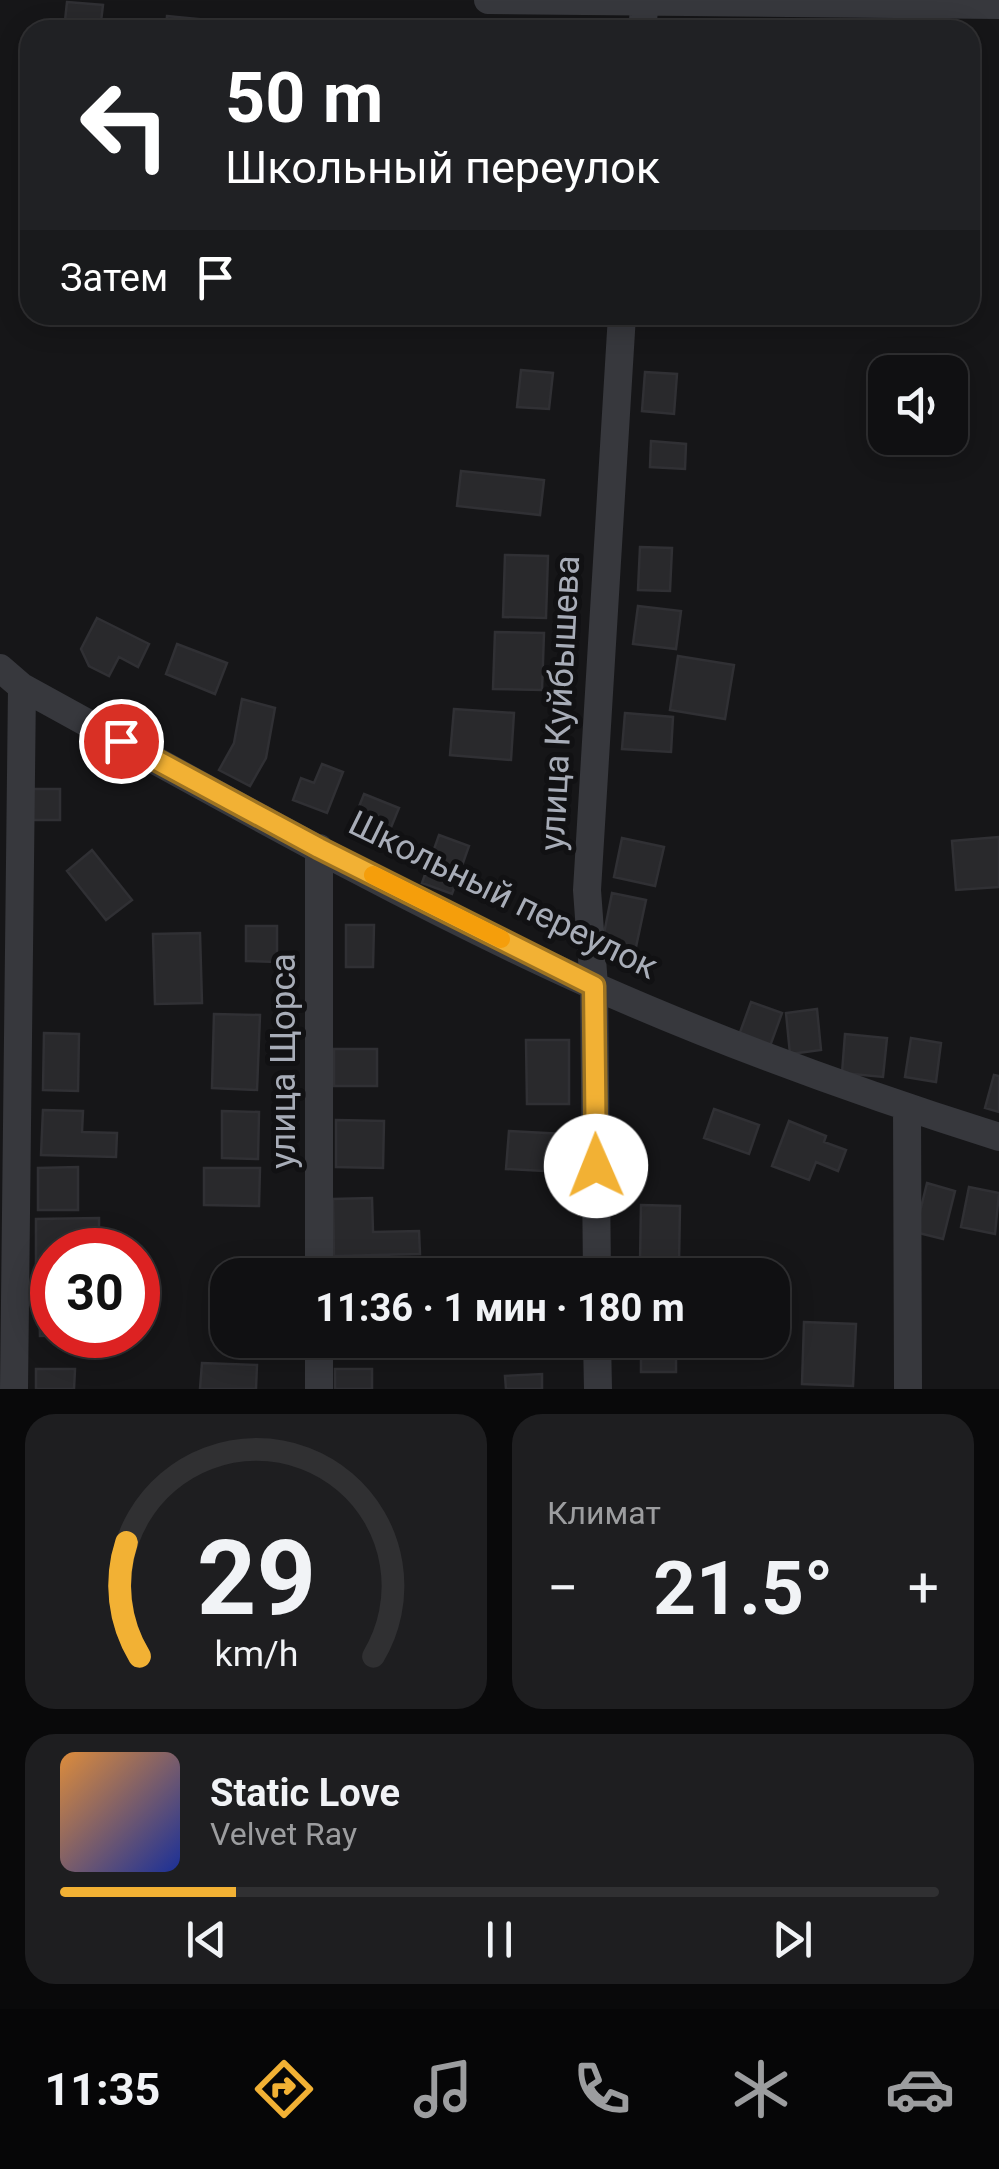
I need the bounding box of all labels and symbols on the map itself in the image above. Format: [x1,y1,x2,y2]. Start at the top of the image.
street label: улица Куйбышева [532,554,588,852]
pin [79,699,164,784]
street label: Школьный переулок [342,802,664,988]
street label: улица Щорса [263,953,304,1169]
position arrow [544,1114,648,1218]
speed limit sign: 30 [30,1228,160,1358]

